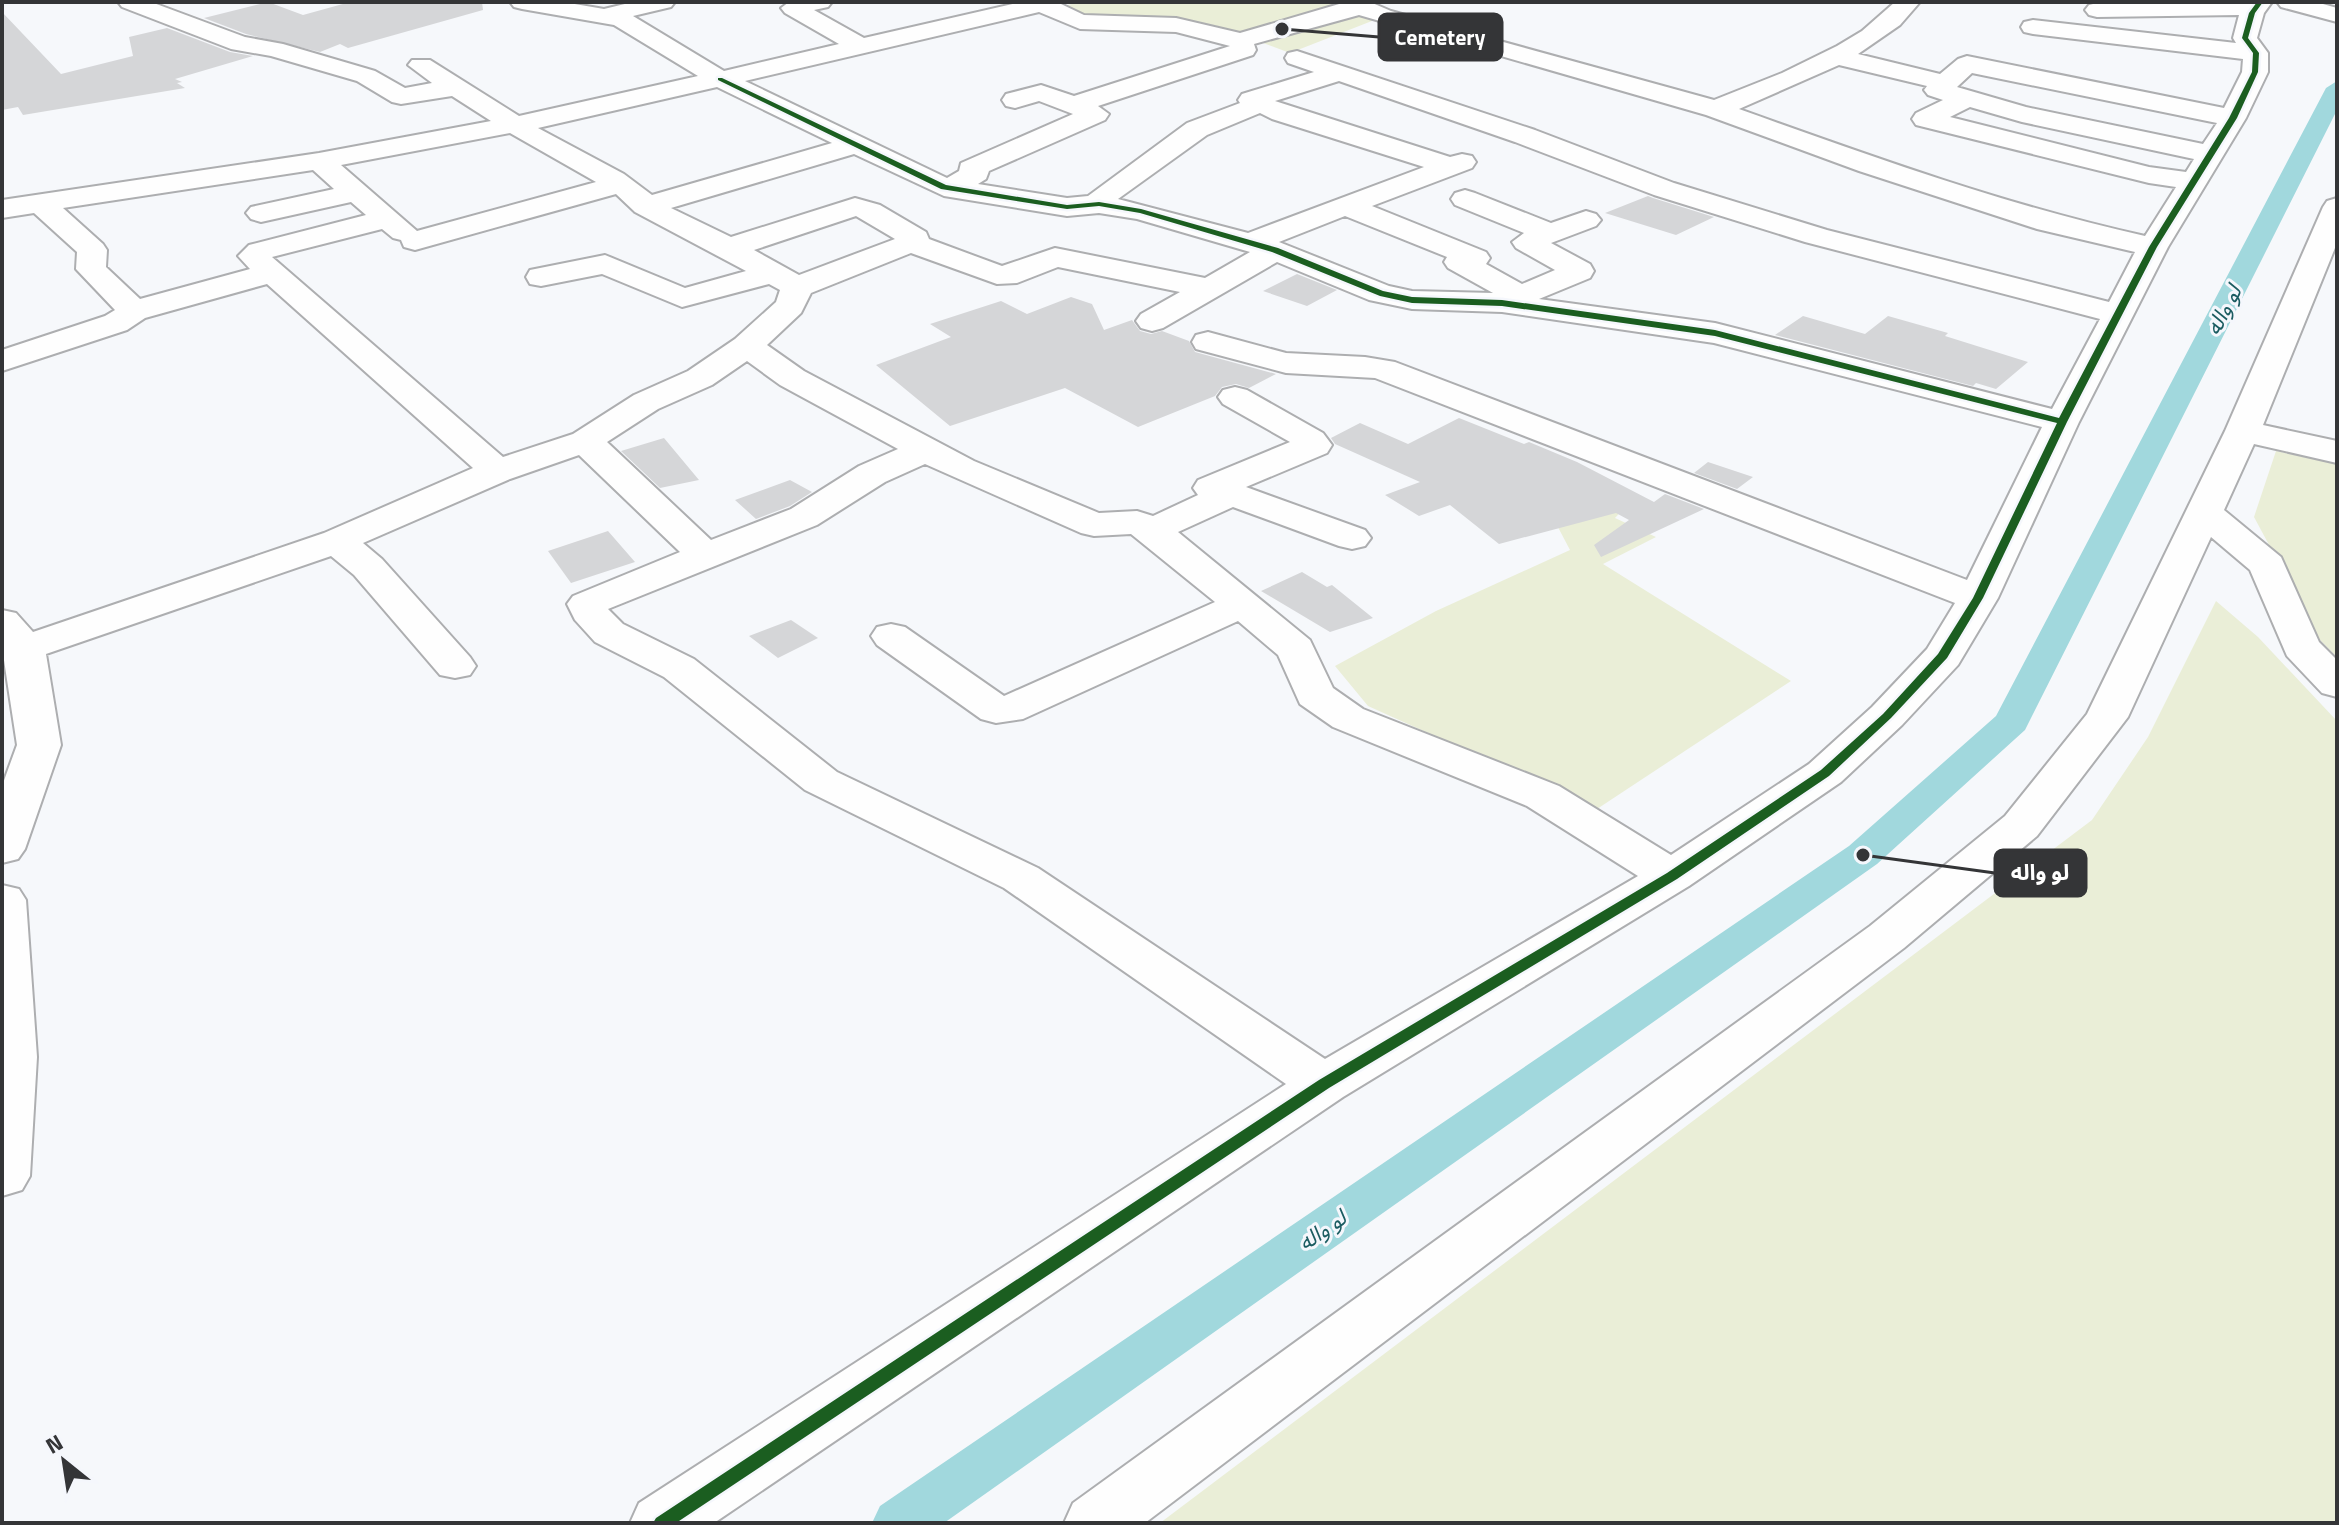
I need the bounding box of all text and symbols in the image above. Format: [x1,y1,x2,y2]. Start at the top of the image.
callout: Cemetery [1379,14,1502,60]
text: Cemetery [1394,20,1486,54]
water label: لو واله [2196,277,2251,341]
callout: لو واله [1995,850,2086,896]
text: لو واله [2011,855,2069,889]
water label: لو واله [1291,1200,1355,1259]
north arrow [24,1421,104,1501]
text: N [39,1425,69,1462]

